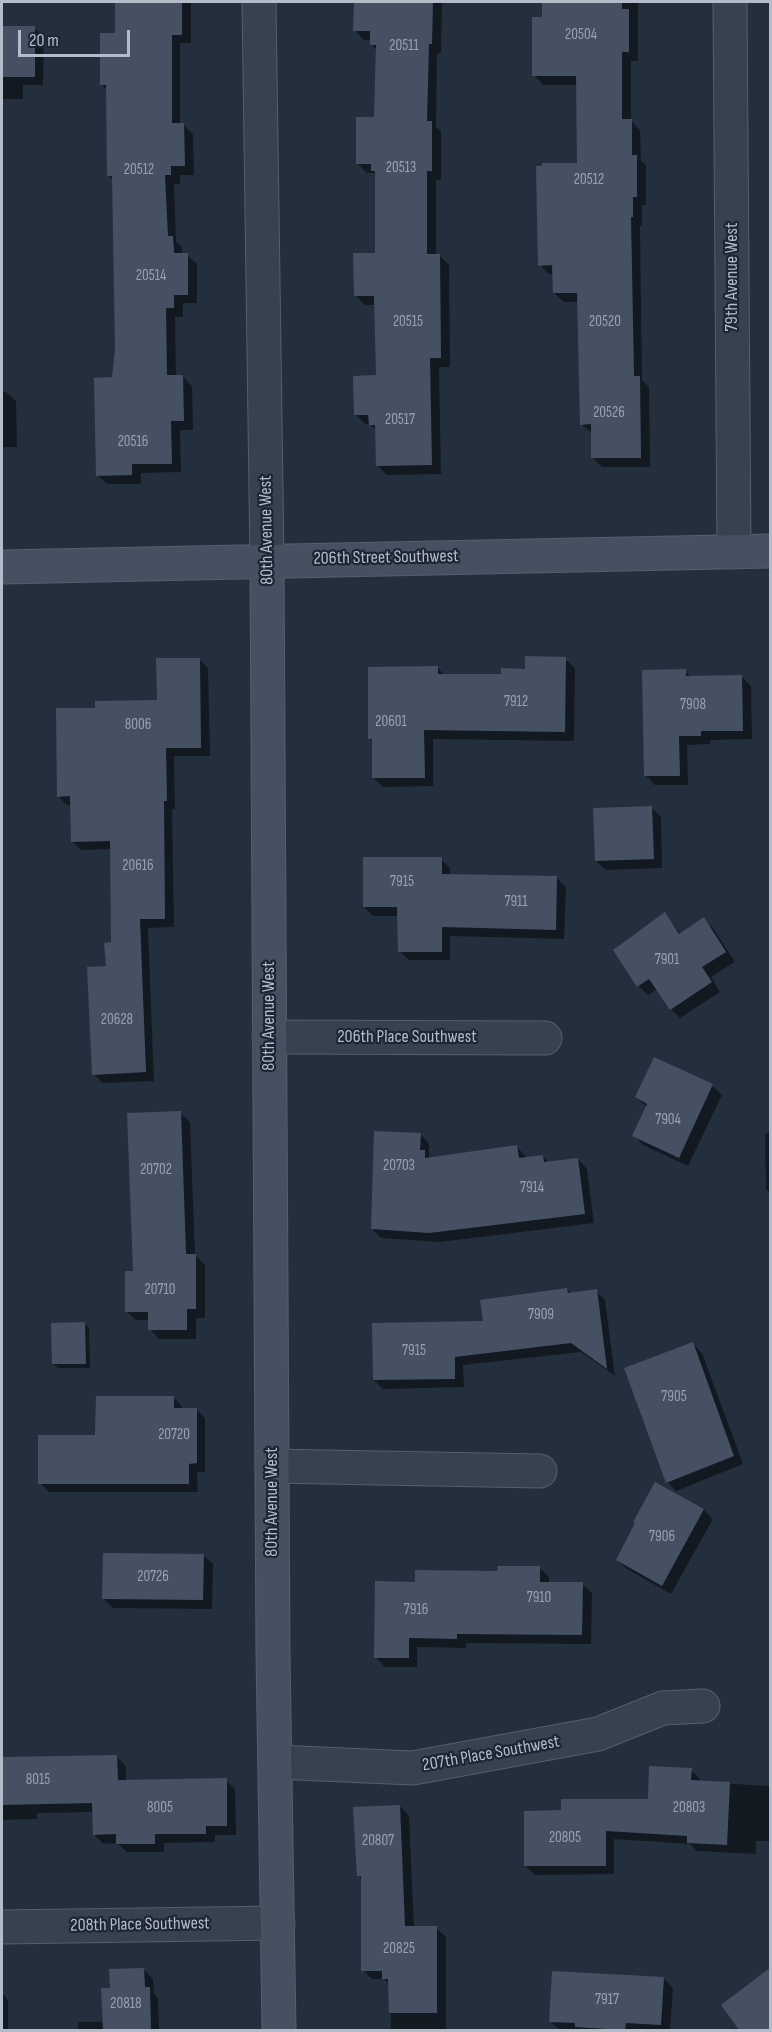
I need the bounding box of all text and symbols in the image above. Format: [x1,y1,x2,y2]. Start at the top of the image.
scale bar [21,18,134,56]
house number: 20504 [565,26,597,44]
text: 20 m [29,30,59,51]
house number: 20511 [389,37,419,55]
house number: 20513 [386,159,416,177]
house number: 20512 [124,161,154,179]
house number: 20512 [574,171,604,189]
street label: 79th Avenue West [721,223,743,331]
house number: 20514 [136,267,166,285]
house number: 20515 [393,313,423,331]
house number: 20520 [589,313,621,331]
house number: 20526 [593,404,625,422]
house number: 20517 [385,411,415,429]
house number: 20516 [118,433,148,451]
street label: 80th Avenue West [255,475,279,585]
street label: 206th Street Southwest [313,546,459,570]
house number: 7912 [504,693,528,711]
house number: 7908 [680,696,706,714]
house number: 20601 [375,713,407,731]
house number: 8006 [125,716,151,734]
house number: 20616 [122,857,154,875]
house number: 7915 [390,873,414,891]
house number: 7911 [504,893,528,911]
house number: 7901 [655,951,679,969]
street label: 80th Avenue West [258,961,280,1071]
house number: 20628 [101,1011,133,1029]
street label: 206th Place Southwest [337,1026,477,1048]
house number: 7904 [655,1111,681,1129]
house number: 20703 [383,1157,415,1175]
house number: 20702 [140,1161,172,1179]
house number: 7914 [520,1179,544,1197]
house number: 20710 [145,1281,175,1299]
house number: 7909 [528,1306,554,1324]
house number: 7915 [402,1342,426,1360]
house number: 7905 [661,1388,687,1406]
house number: 20720 [158,1426,190,1444]
street label: 80th Avenue West [261,1447,283,1557]
house number: 7906 [649,1528,675,1546]
house number: 20726 [137,1568,169,1586]
house number: 7910 [527,1589,551,1607]
house number: 7916 [404,1601,428,1619]
street label: 207th Place Southwest [421,1731,561,1777]
house number: 8015 [26,1771,50,1789]
house number: 8005 [147,1799,173,1817]
house number: 20803 [673,1799,705,1817]
house number: 20805 [549,1829,581,1847]
house number: 20807 [362,1832,394,1850]
street label: 208th Place Southwest [70,1913,210,1937]
house number: 20825 [383,1940,415,1958]
house number: 7917 [595,1991,619,2009]
house number: 20818 [110,1995,142,2013]

